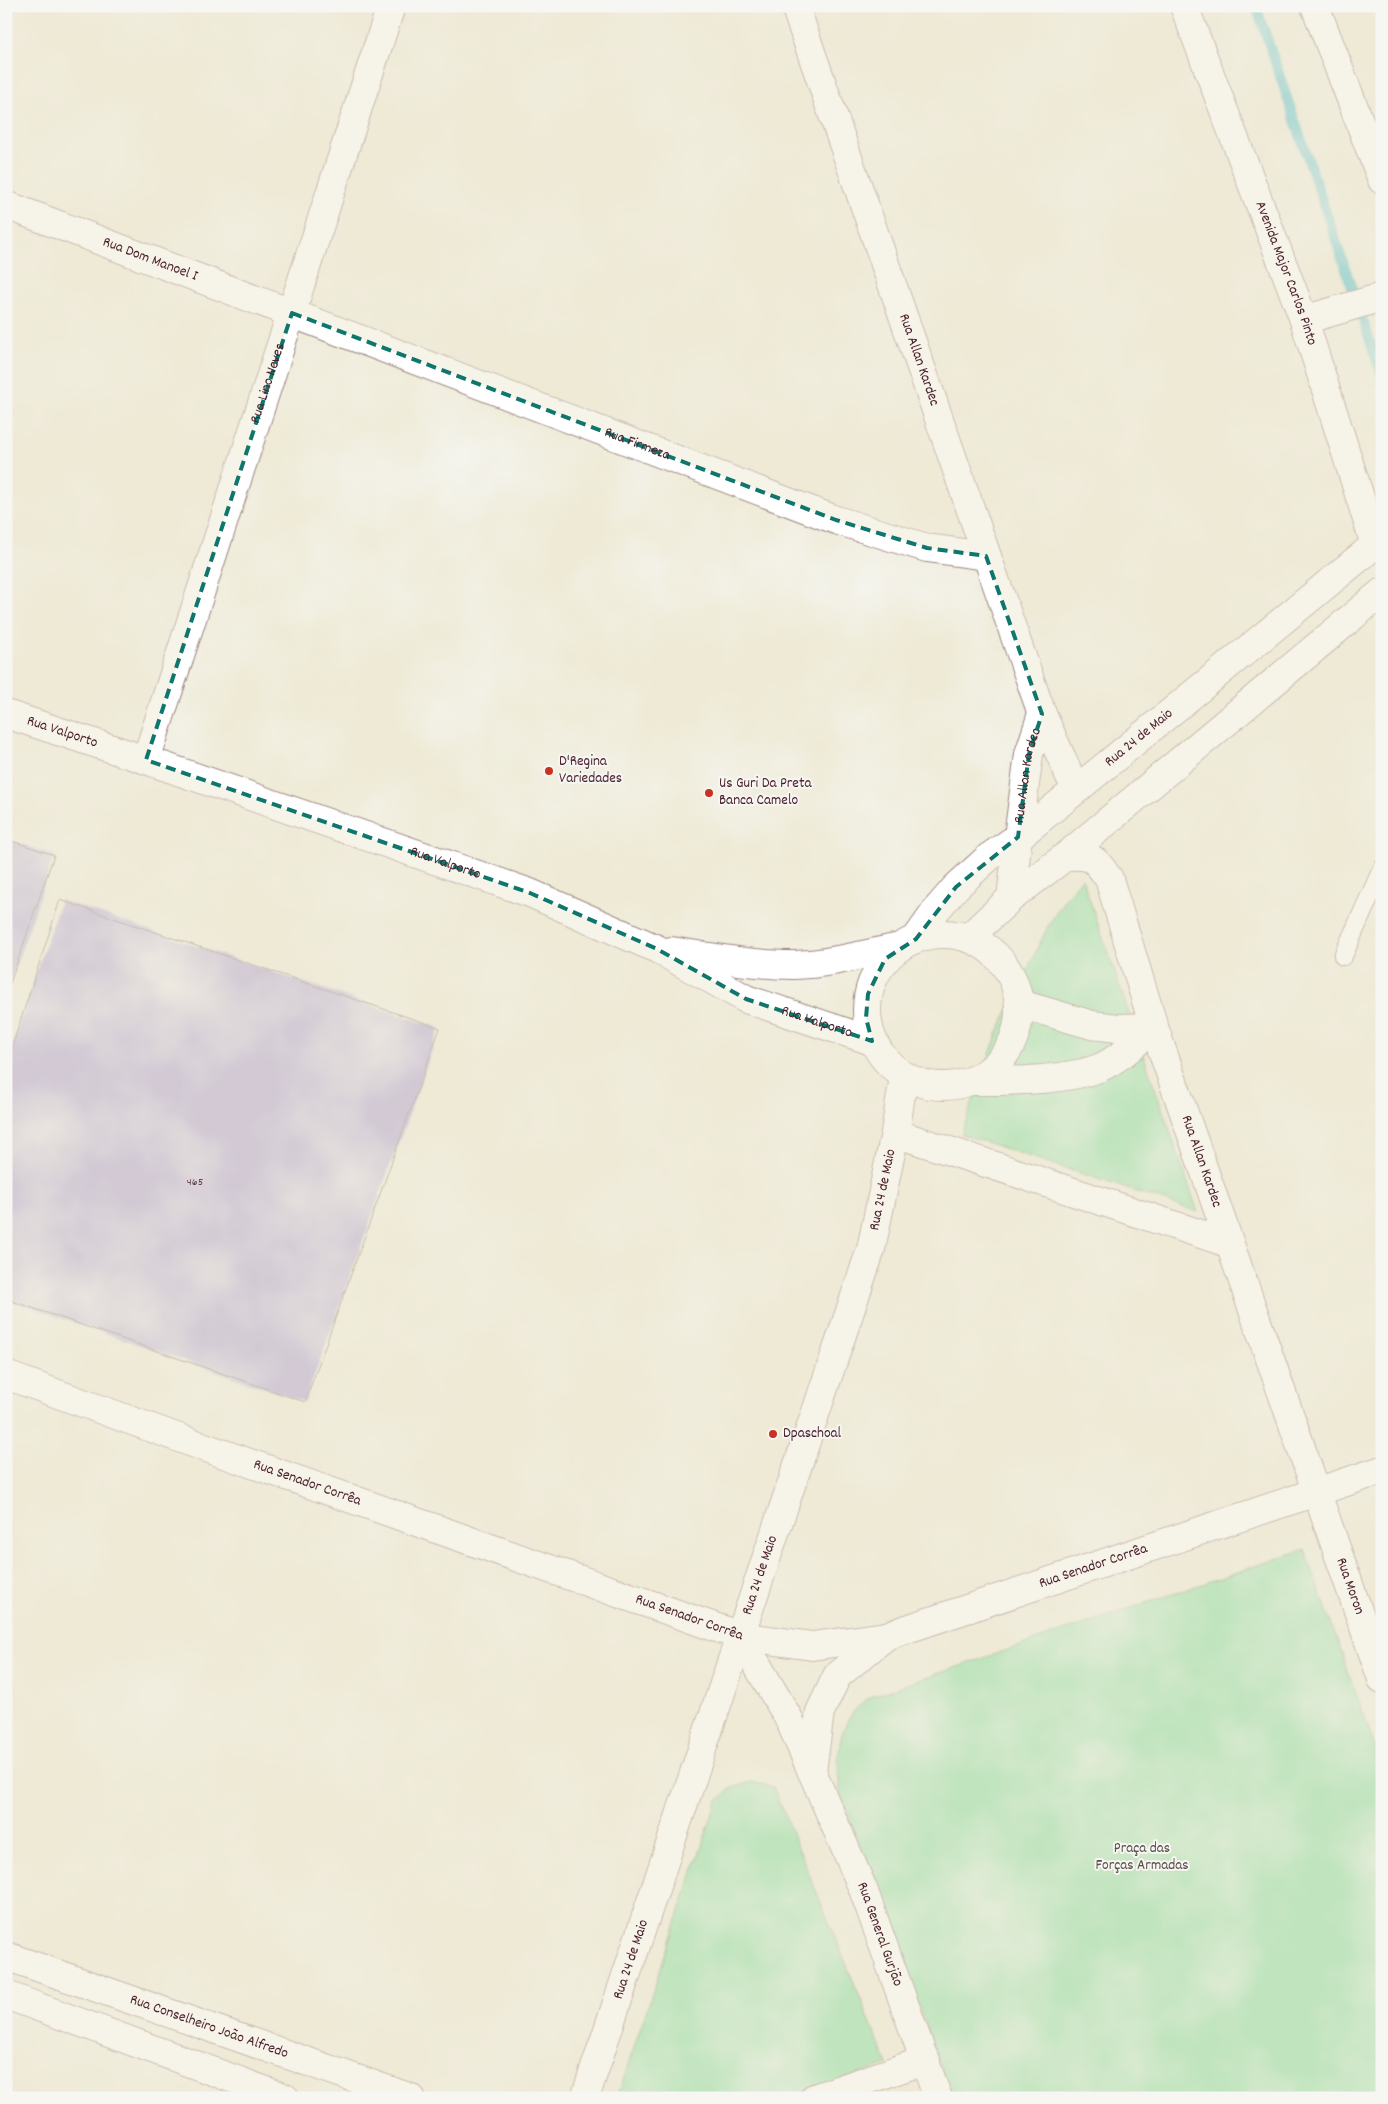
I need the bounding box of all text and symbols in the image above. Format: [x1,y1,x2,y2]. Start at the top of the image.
street label: Avenida Major Carlos Pinto [1249,198,1322,349]
street label: Rua Dom Manoel I [99,232,201,288]
street label: Rua Allan Kardec [892,311,945,409]
street label: Rua Lino Neves [245,340,292,426]
street label: Rua Firmeza [601,422,674,467]
street label: Rua 24 de Maio [1100,703,1179,773]
street label: Rua Valporto [24,710,101,754]
street label: Rua Allan Kardec [1009,725,1048,825]
place label: D'Regina Variedades [559,751,622,790]
marker: D'Regina Variedades [543,765,555,777]
place label: Us Guri Da Preta Banca Camelo [719,773,812,812]
marker: Us Guri Da Preta Banca Camelo [703,787,715,799]
street label: Rua Valporto [407,841,484,886]
street label: Rua Valporto [778,1000,855,1045]
street label: Rua Allan Kardec [1175,1112,1227,1211]
street label: Rua 24 de Maio [864,1147,902,1233]
house number: 465 [187,1174,203,1191]
place label: Dpaschoal [783,1423,842,1445]
marker: Dpaschoal [767,1428,779,1440]
street label: Rua Senador Corrêa [250,1454,365,1513]
street label: Rua 24 de Maio [737,1532,784,1618]
street label: Rua Senador Corrêa [1036,1538,1151,1595]
street label: Rua Moron [1329,1555,1370,1618]
street label: Rua Senador Corrêa [632,1589,747,1648]
park label: Praça das Forças Armadas [1095,1838,1189,1877]
street label: Rua General Gurjão [850,1879,908,1990]
street label: Rua 24 de Maio [608,1917,655,2002]
street label: Rua Conselheiro João Alfredo [127,1989,291,2065]

